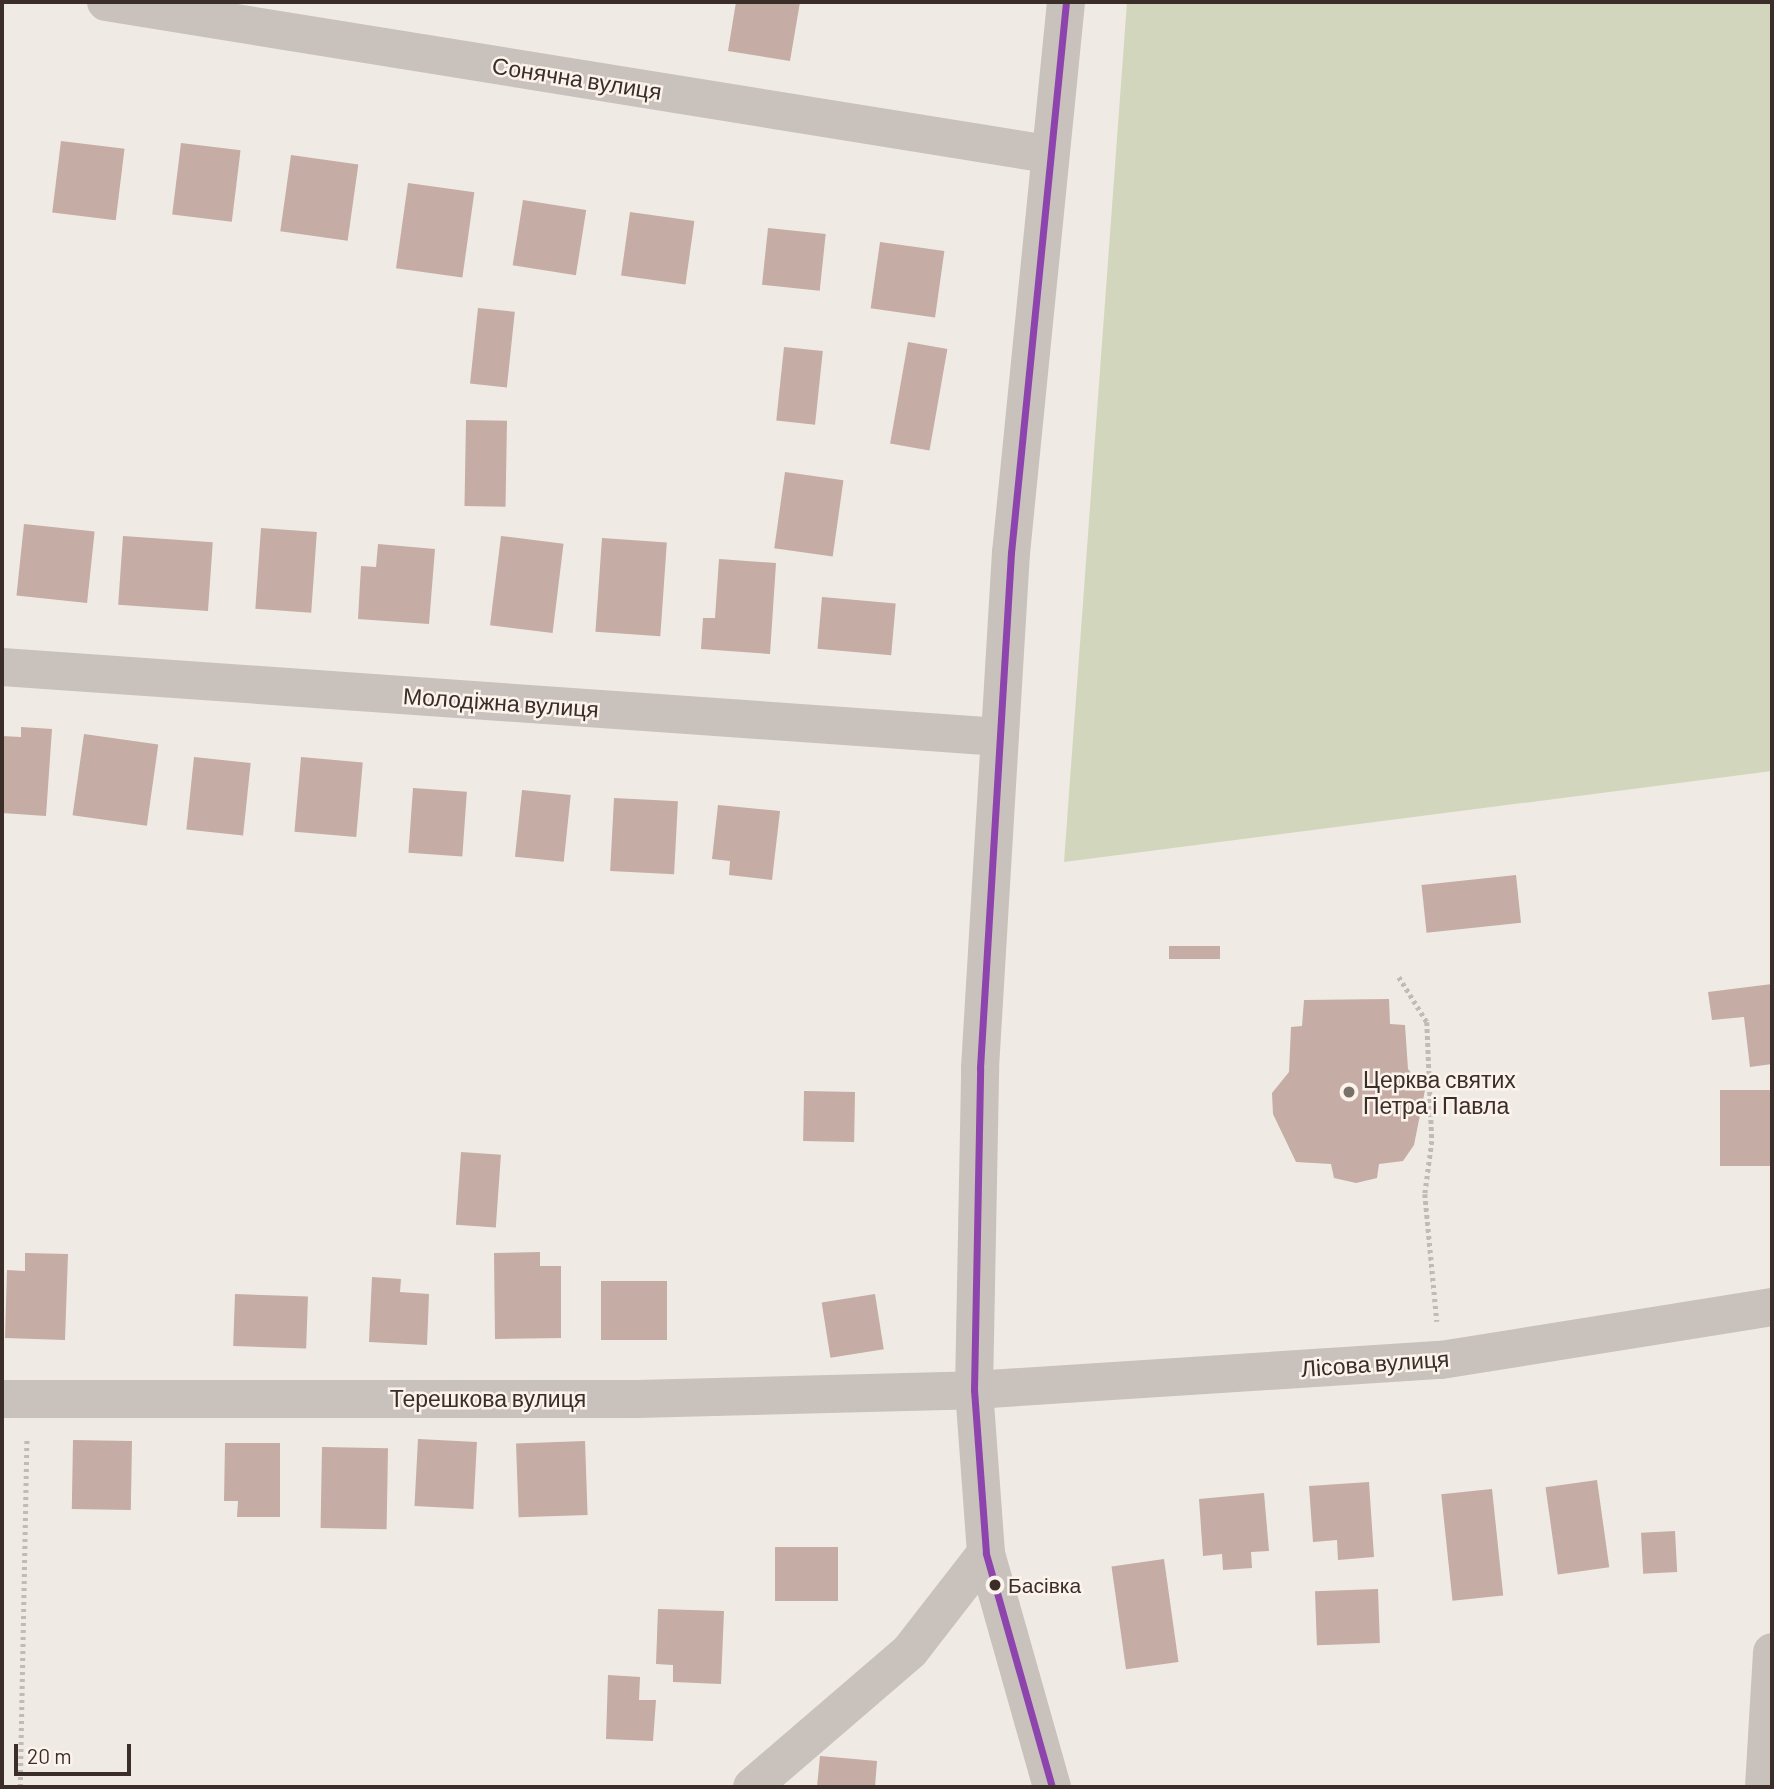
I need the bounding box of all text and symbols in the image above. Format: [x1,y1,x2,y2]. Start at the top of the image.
street label: Сонячна вулиця [490,51,664,105]
street label: Молодіжна вулиця [402,681,600,723]
place label: Церква святих Петра і Павла [1363,1065,1516,1119]
marker: Церква святих Петра і Павла [1341,1084,1357,1100]
street label: Лісова вулиця [1300,1344,1450,1382]
street label: Терешкова вулиця [390,1384,586,1412]
place label: Басівка [1008,1572,1081,1598]
marker: Басівка [988,1578,1002,1592]
scale bar [18,1730,135,1774]
text: 20 m [27,1743,72,1768]

